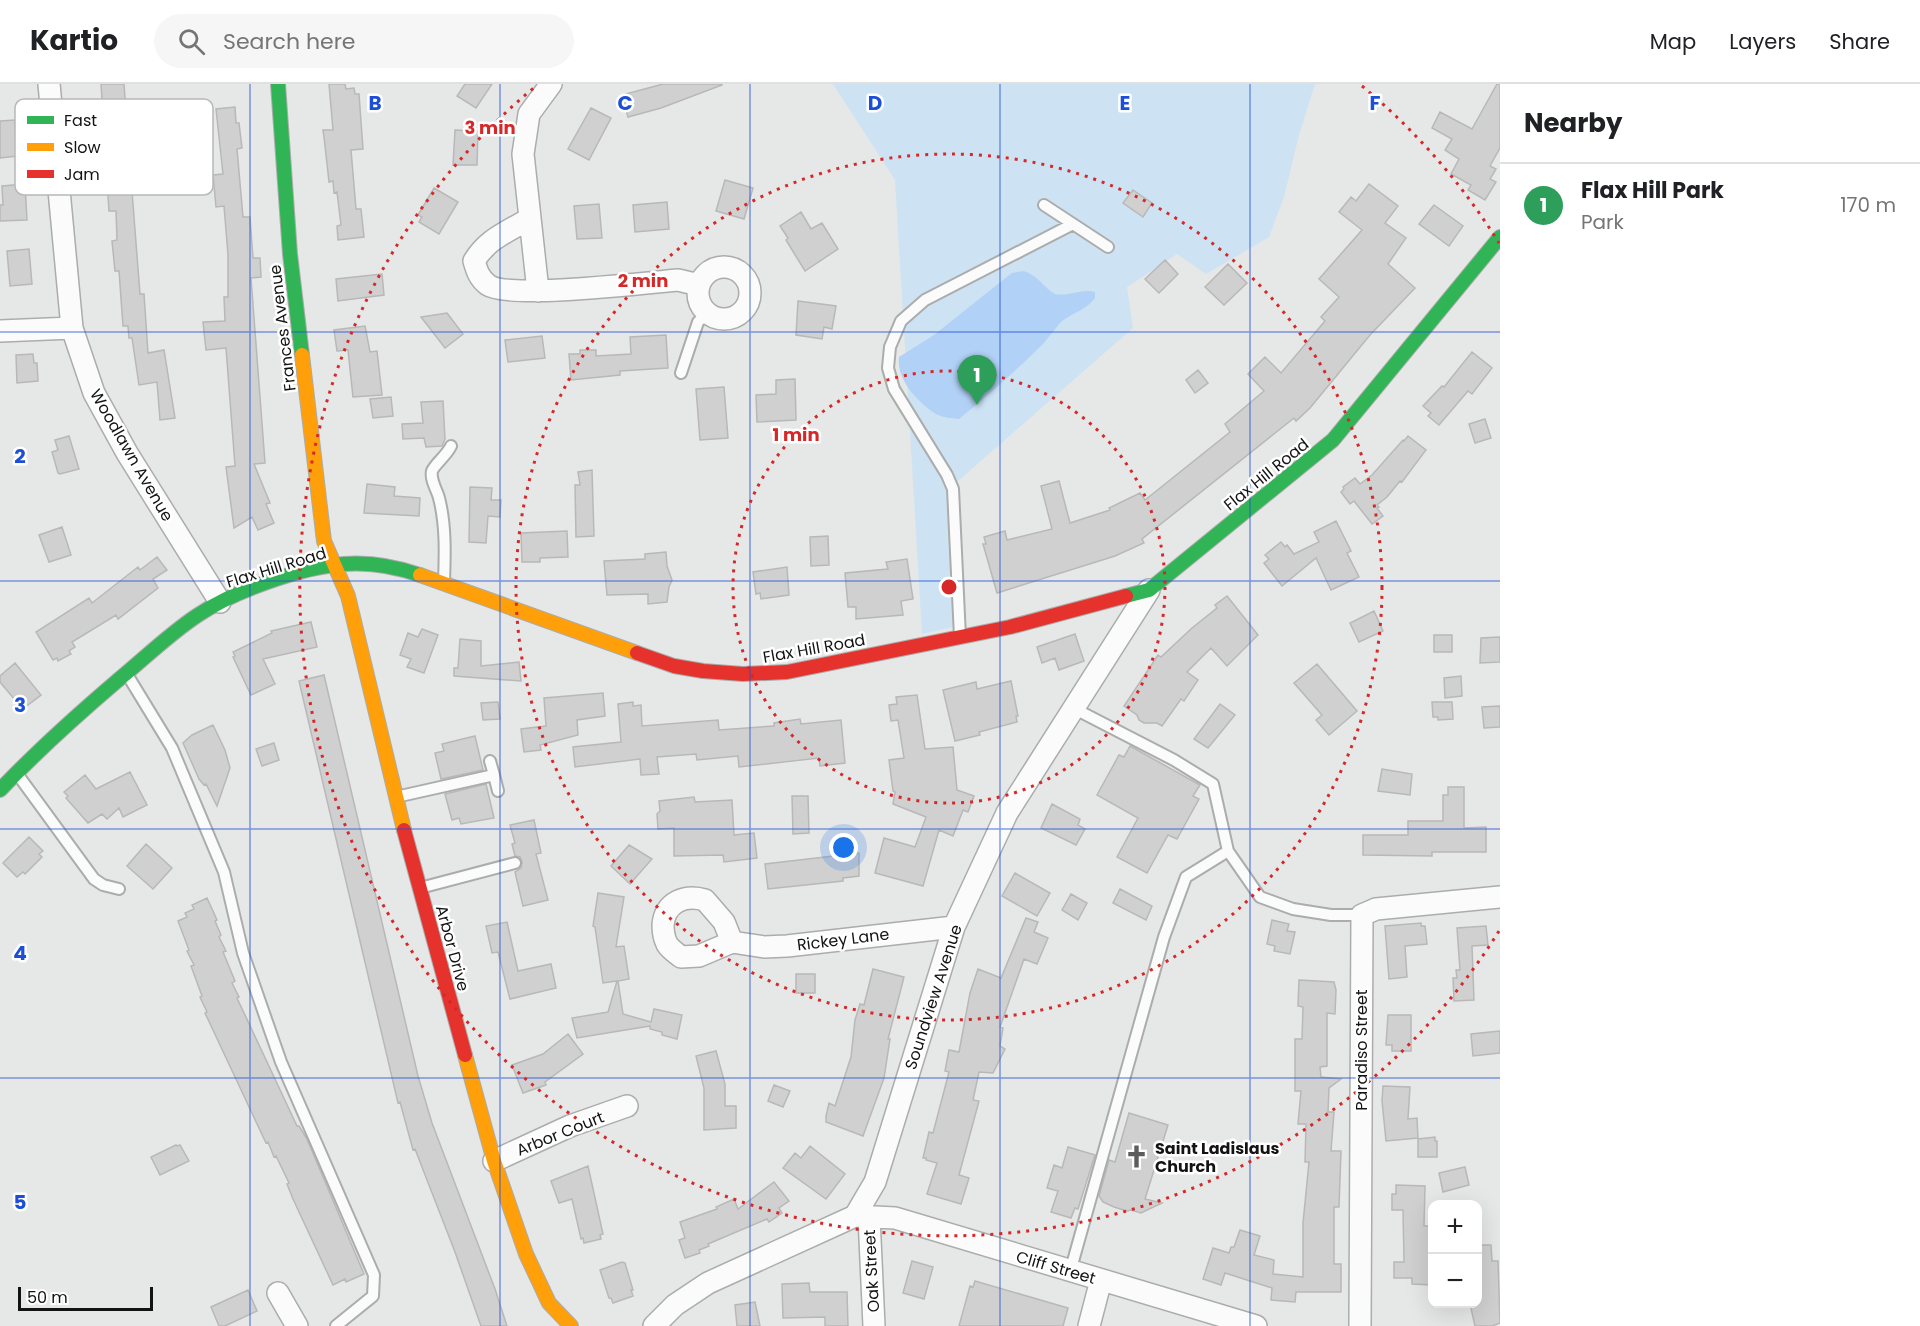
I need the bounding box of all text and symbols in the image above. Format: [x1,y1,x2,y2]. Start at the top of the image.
search box [154,14,574,68]
text: Kartio [30,21,118,60]
icon: search [175,25,208,58]
text: Search here [223,26,356,57]
text: Map [1650,27,1696,56]
text: Layers [1729,27,1796,56]
text: Share [1829,27,1890,56]
text: B [368,89,382,117]
text: C [617,89,633,117]
text: D [868,89,882,117]
text: E [1120,89,1130,117]
text: F [1370,89,1381,117]
legend [15,99,213,195]
text: Nearby [1524,105,1622,141]
text: Fast [64,109,97,132]
text: 3 min [464,115,516,140]
text: Slow [64,136,101,159]
text: Jam [64,163,100,186]
text: Flax Hill Park [1581,175,1724,206]
text: 1 [1540,191,1547,219]
text: 170 m [1840,191,1896,219]
text: Park [1581,208,1624,236]
street label: Frances Avenue [263,263,302,393]
text: 2 min [618,268,668,293]
pin: 1 [958,356,996,405]
street label: Woodlawn Avenue [84,385,179,526]
text: 1 min [772,422,820,447]
street label: Flax Hill Road [1219,433,1314,516]
text: 2 [14,442,26,470]
street label: Flax Hill Road [223,541,329,594]
centre of rings [939,577,959,597]
street label: Flax Hill Road [761,628,867,669]
text: 3 [14,691,26,719]
your location [829,833,858,862]
street label: Arbor Drive [430,903,475,994]
street label: Rickey Lane [796,922,891,957]
street label: Soundview Avenue [899,922,968,1073]
text: 4 [13,939,27,967]
street label: Paradiso Street [1350,989,1373,1111]
street label: Arbor Court [513,1105,608,1161]
place label: Saint Ladislaus Church [1155,1137,1279,1178]
church icon: Saint Ladislaus Church [1124,1144,1150,1170]
text: 5 [14,1188,27,1216]
map controls [1428,1200,1482,1308]
button: + [1428,1200,1482,1254]
street label: Oak Street [858,1229,885,1313]
street label: Cliff Street [1013,1245,1099,1290]
button: − [1428,1254,1482,1308]
scale bar [18,1284,153,1312]
text: 50 m [27,1286,68,1309]

